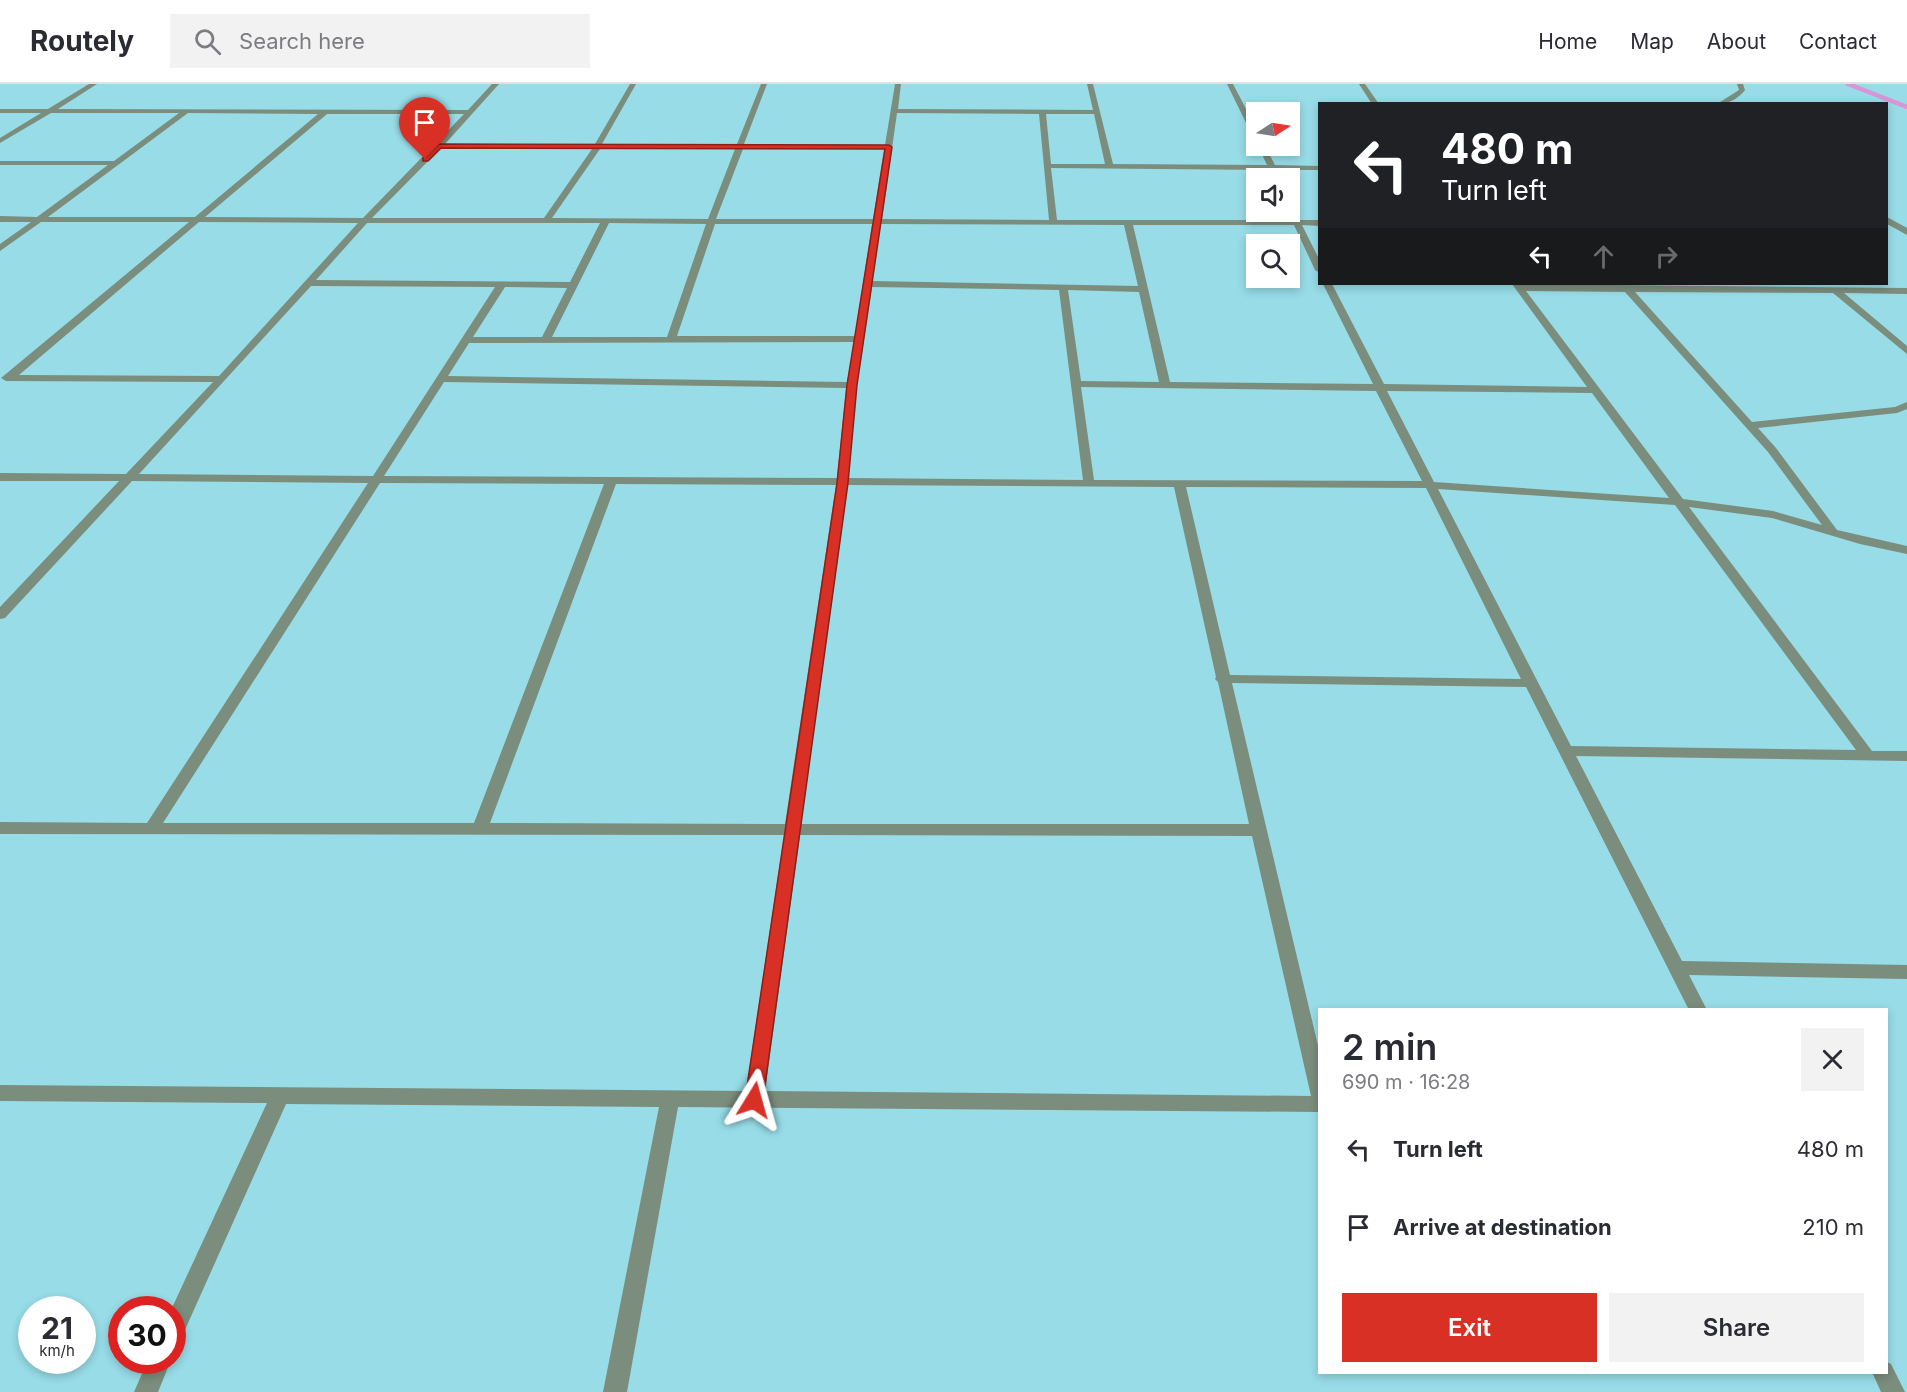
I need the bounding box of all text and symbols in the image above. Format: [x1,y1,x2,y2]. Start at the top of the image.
search box [170,14,590,68]
text: Routely [30,24,134,58]
icon: search [191,25,224,58]
text: Search here [239,28,365,54]
text: Home [1538,29,1597,54]
text: Map [1630,29,1674,54]
text: About [1707,29,1766,54]
text: Contact [1799,29,1877,54]
pin [399,97,450,159]
north arrow [1246,102,1300,156]
map controls [1246,102,1300,288]
icon: arrive [408,106,441,139]
text: 480 m [1441,123,1573,174]
icon: left [1342,126,1420,204]
button: sound [1246,168,1300,222]
text: Turn left [1441,174,1547,207]
button: search [1246,234,1300,288]
icon: left [1524,240,1557,273]
icon: ahead [1587,240,1620,273]
icon: right [1650,240,1683,273]
text: 2 min [1342,1025,1437,1069]
button: close [1801,1028,1864,1091]
position arrow [722,1068,786,1132]
text: 690 m · 16:28 [1342,1070,1470,1094]
icon: left [1342,1133,1375,1166]
text: Turn left [1393,1136,1483,1162]
text: 480 m [1797,1136,1864,1162]
icon: arrive [1342,1211,1375,1244]
text: Arrive at destination [1393,1214,1612,1240]
text: 210 m [1802,1214,1864,1240]
button: Exit [1342,1293,1597,1362]
button: Share [1609,1293,1864,1362]
speed limit sign: 30 [108,1296,186,1374]
text: 21 [41,1310,73,1346]
text: km/h [39,1341,75,1360]

